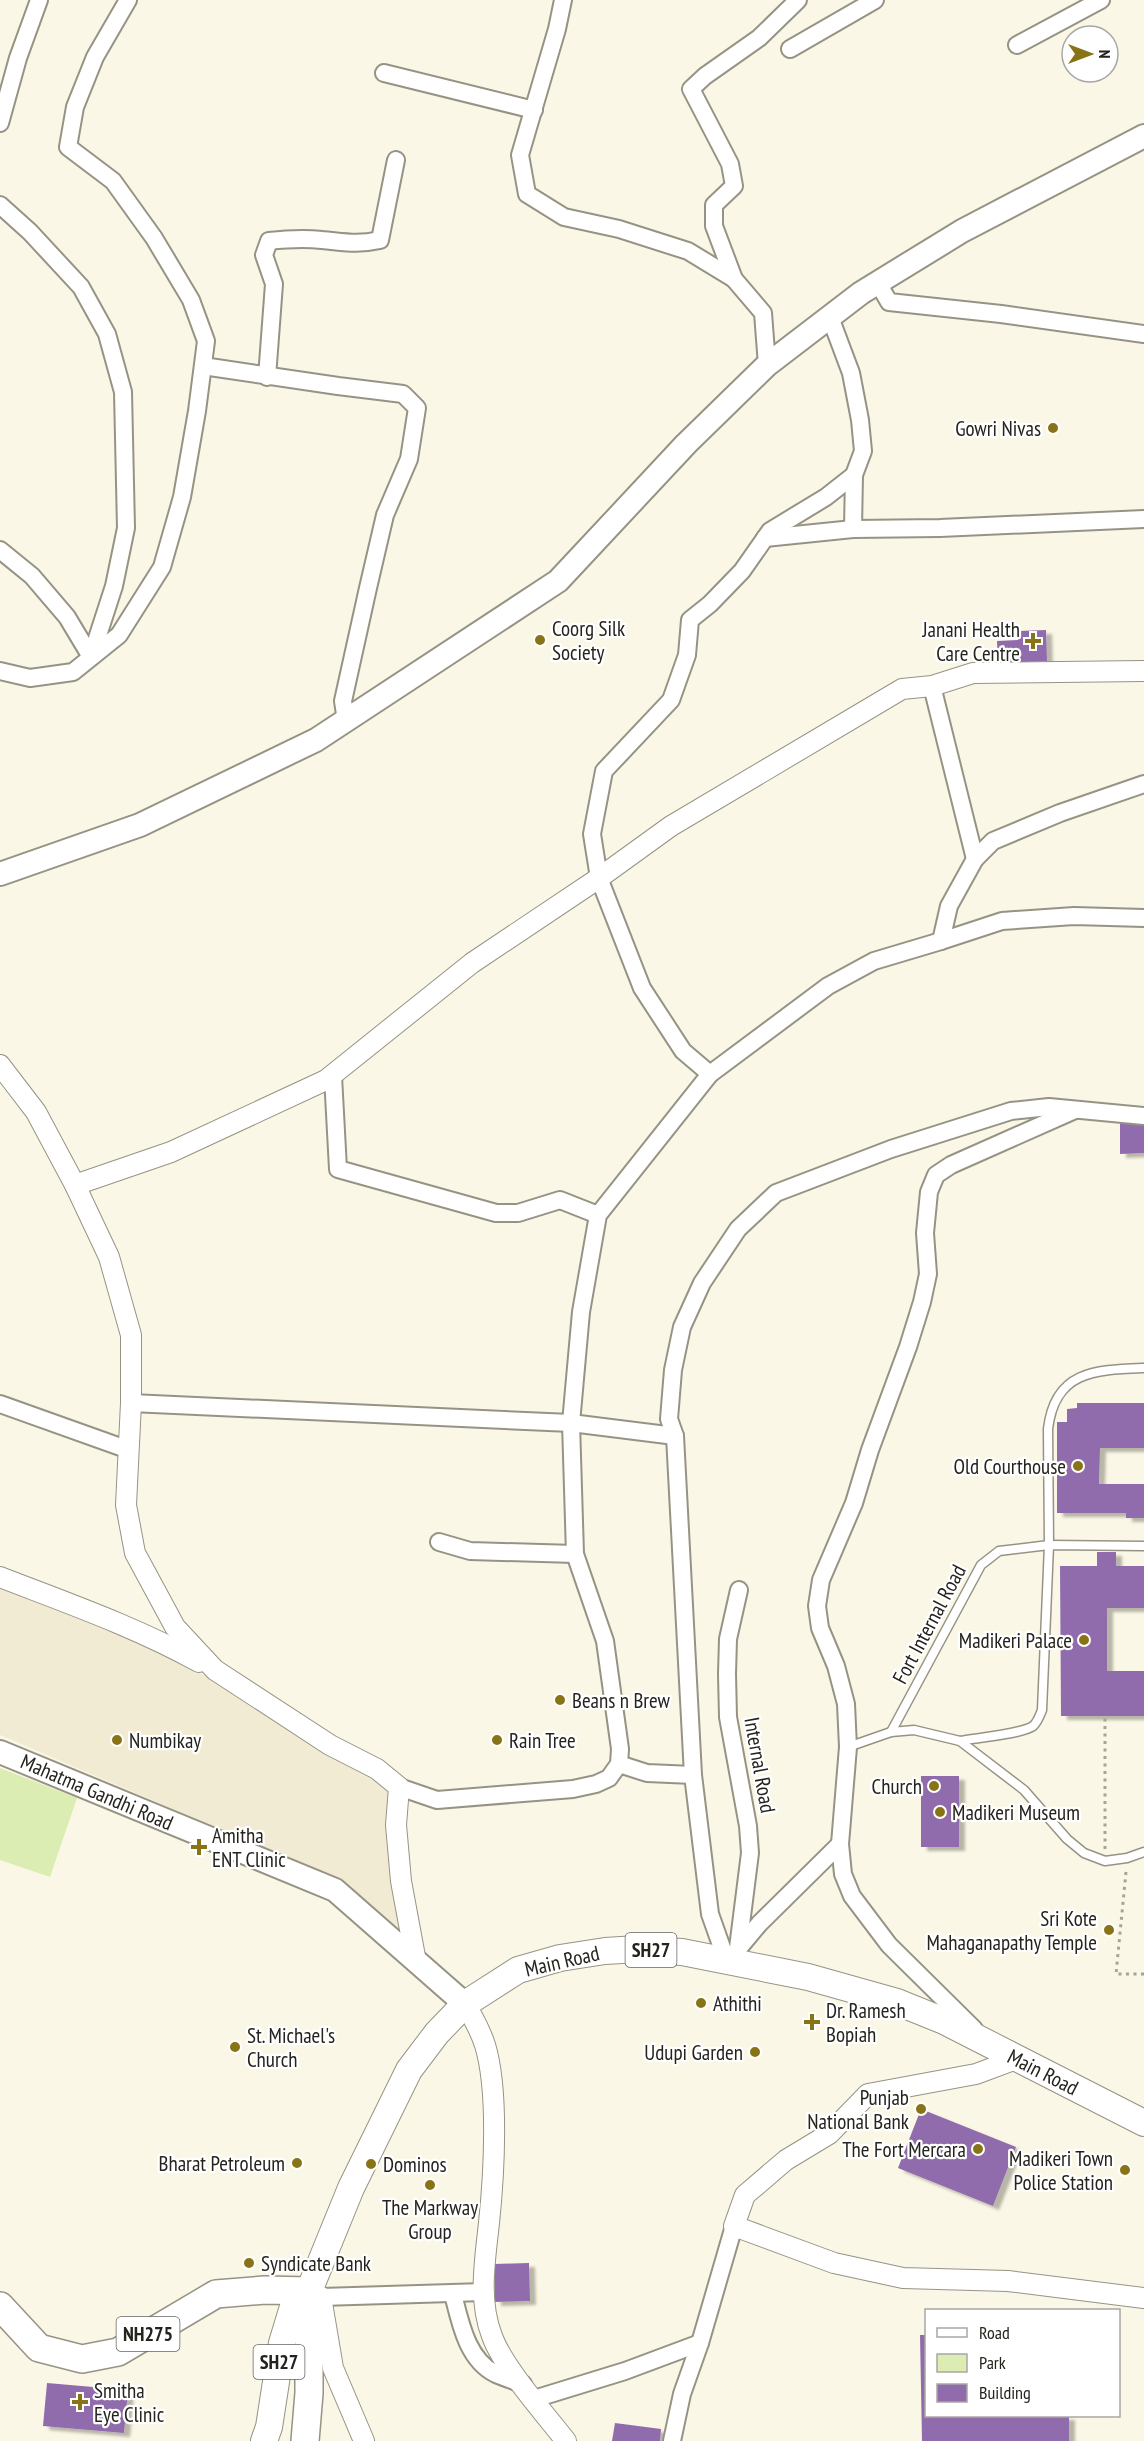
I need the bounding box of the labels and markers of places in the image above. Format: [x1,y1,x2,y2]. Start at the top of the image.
place label: Gowri Nivas [955,415,1041,442]
marker: Gowri Nivas [1046,421,1060,435]
place label: Coorg Silk Society [552,615,625,666]
place label: Janani Health Care Centre [921,616,1020,667]
marker: Janani Health Care Centre [1024,632,1042,650]
marker: Coorg Silk Society [533,633,547,647]
place label: Old Courthouse [954,1453,1066,1480]
marker: Old Courthouse [1071,1459,1085,1473]
place label: Madikeri Palace [959,1627,1072,1654]
marker: Madikeri Palace [1077,1633,1091,1647]
place label: Beans n Brew [572,1687,671,1714]
marker: Beans n Brew [553,1693,567,1707]
place label: Numbikay [129,1727,201,1754]
place label: Rain Tree [509,1727,576,1754]
marker: Numbikay [110,1733,124,1747]
marker: Rain Tree [490,1733,504,1747]
place label: Church [872,1773,922,1800]
marker: Church [927,1779,941,1793]
place label: Madikeri Museum [952,1799,1080,1826]
marker: Madikeri Museum [933,1805,947,1819]
place label: Amitha ENT Clinic [212,1822,286,1873]
marker: Amitha ENT Clinic [190,1838,208,1856]
place label: Sri Kote Mahaganapathy Temple [926,1905,1097,1956]
marker: Sri Kote Mahaganapathy Temple [1102,1923,1116,1937]
place label: Athithi [713,1990,762,2017]
marker: Athithi [694,1996,708,2010]
place label: Dr. Ramesh Bopiah [826,1997,906,2048]
marker: Dr. Ramesh Bopiah [803,2013,821,2031]
place label: St. Michael's Church [247,2022,335,2073]
place label: Udupi Garden [644,2039,743,2066]
marker: St. Michael's Church [228,2040,242,2054]
marker: Udupi Garden [748,2045,762,2059]
place label: Punjab National Bank [807,2084,909,2135]
marker: Punjab National Bank [914,2102,928,2116]
place label: The Fort Mercara [842,2136,966,2163]
marker: The Fort Mercara [971,2142,985,2156]
place label: Madikeri Town Police Station [1009,2145,1113,2196]
place label: Bharat Petroleum [159,2150,285,2177]
place label: Dominos [383,2151,447,2178]
marker: Bharat Petroleum [290,2156,304,2170]
marker: Dominos [364,2157,378,2171]
marker: Madikeri Town Police Station [1118,2163,1132,2177]
marker: The Markway Group [423,2178,437,2192]
place label: The Markway Group [382,2194,478,2245]
place label: Syndicate Bank [261,2250,371,2277]
marker: Syndicate Bank [242,2256,256,2270]
place label: Smitha Eye Clinic [94,2377,165,2428]
marker: Smitha Eye Clinic [71,2393,89,2411]

